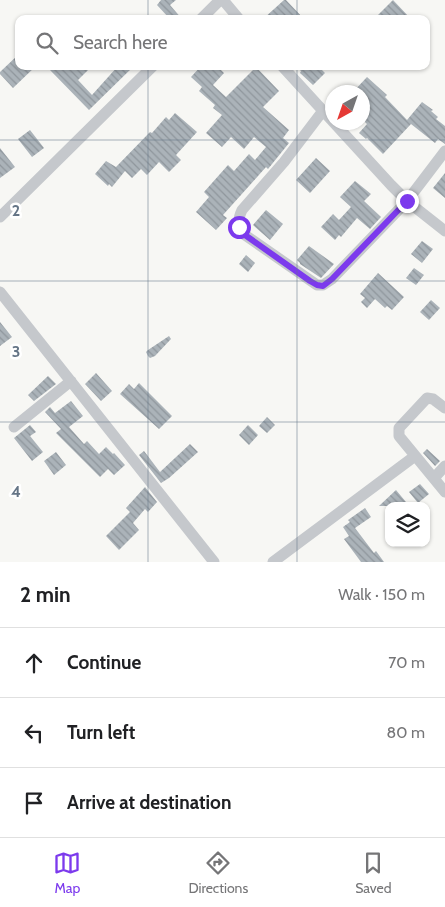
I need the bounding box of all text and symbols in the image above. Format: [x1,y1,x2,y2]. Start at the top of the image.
search box [15,15,430,70]
icon: search [33,29,61,57]
text: Search here [73,31,167,54]
north arrow [325,85,370,130]
route end [396,190,419,213]
text: 2 [12,201,20,220]
route start [228,216,251,239]
text: 3 [12,342,20,361]
text: 4 [11,482,21,501]
map controls [385,502,430,547]
button: layers [385,502,430,547]
text: 2 min [20,582,71,607]
text: Walk · 150 m [338,585,425,604]
icon: ahead [20,649,48,677]
text: Continue [67,651,141,674]
text: 70 m [388,653,425,672]
icon: left [20,719,48,747]
text: Turn left [67,721,135,744]
text: 80 m [387,723,425,742]
icon: arrive [20,789,48,817]
text: Arrive at destination [67,791,231,814]
tab: Map [53,849,81,897]
tab: Directions [188,849,248,897]
tab: Saved [355,849,392,897]

